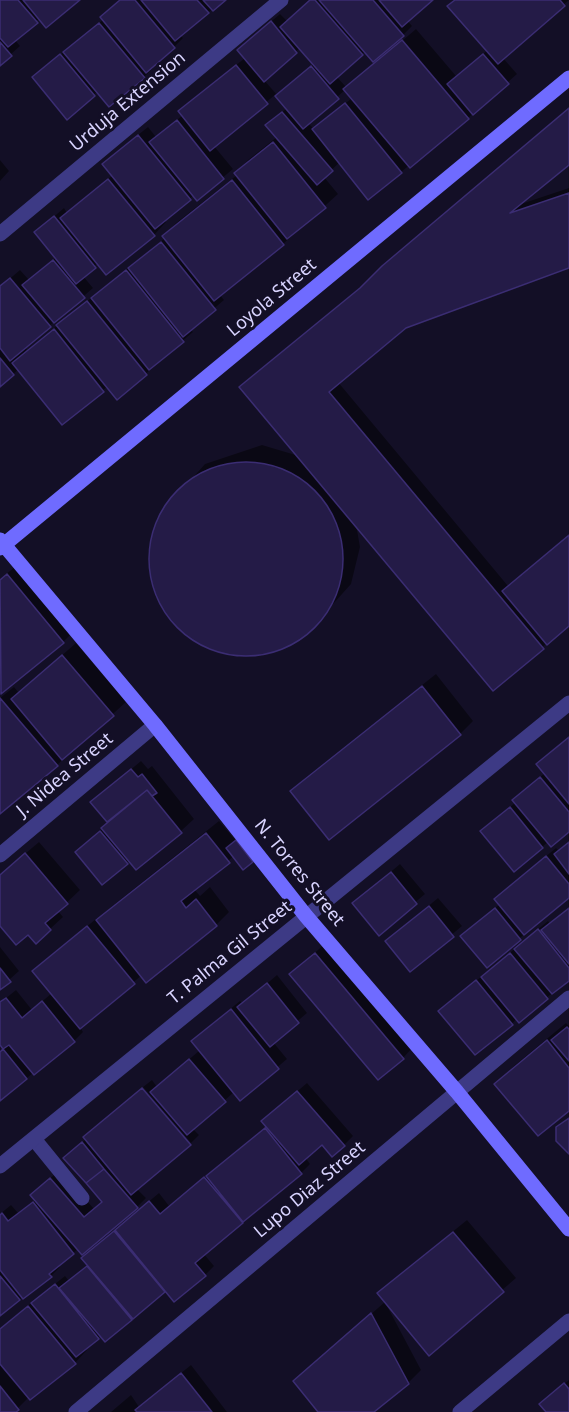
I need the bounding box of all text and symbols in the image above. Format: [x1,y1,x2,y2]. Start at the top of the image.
street label: Urduja Extension [66,47,190,157]
street label: Loyola Street [223,254,321,342]
street label: J. Nidea Street [12,728,118,822]
street label: N. Torres Street [249,815,349,931]
street label: T. Palma Gil Street [164,896,296,1010]
street label: Lupo Diaz Street [250,1137,370,1243]

